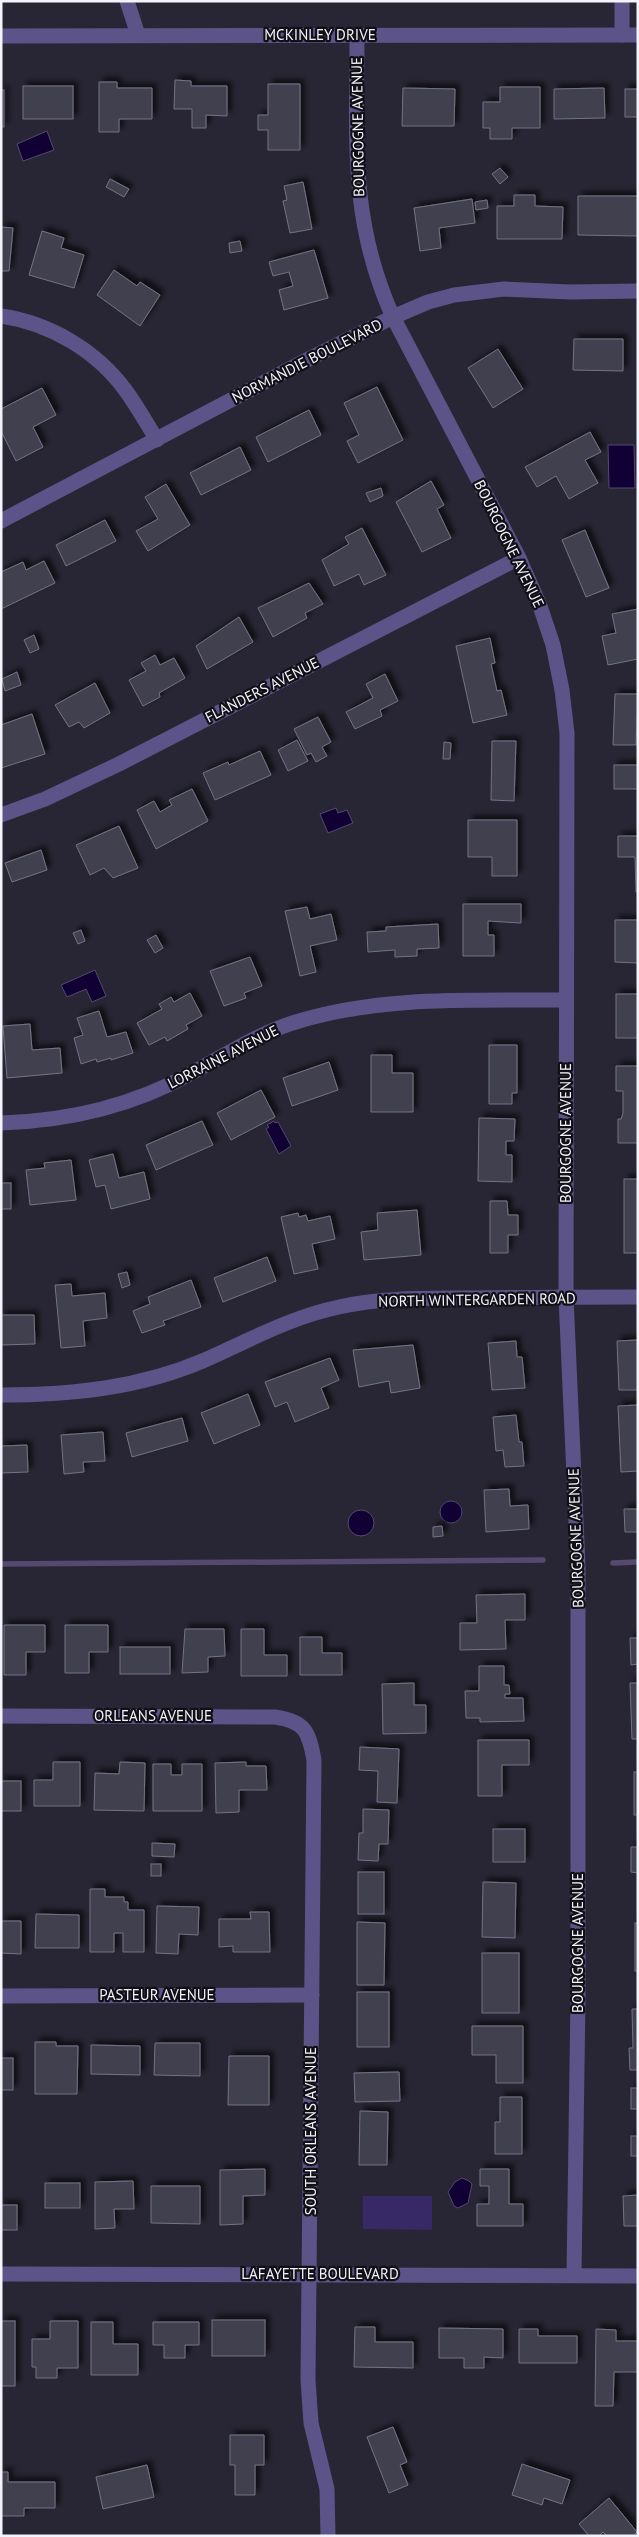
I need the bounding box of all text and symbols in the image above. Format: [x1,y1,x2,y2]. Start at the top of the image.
street label: MCKINLEY DRIVE [264,25,376,44]
street label: BOURGOGNE AVENUE [347,57,368,197]
street label: NORMANDIE BOULEVARD [228,314,385,407]
street label: BOURGOGNE AVENUE [470,477,549,611]
street label: FLANDERS AVENUE [202,653,322,726]
street label: LORRAINE AVENUE [164,1020,281,1093]
street label: BOURGOGNE AVENUE [556,1063,575,1203]
street label: NORTH WINTERGARDEN ROAD [378,1288,576,1311]
street label: BOURGOGNE AVENUE [564,1468,587,1608]
street label: ORLEANS AVENUE [94,1706,212,1725]
street label: BOURGOGNE AVENUE [568,1873,587,2013]
street label: PASTEUR AVENUE [99,1985,215,2004]
street label: SOUTH ORLEANS AVENUE [301,2047,320,2215]
street label: LAFAYETTE BOULEVARD [241,2264,399,2283]

